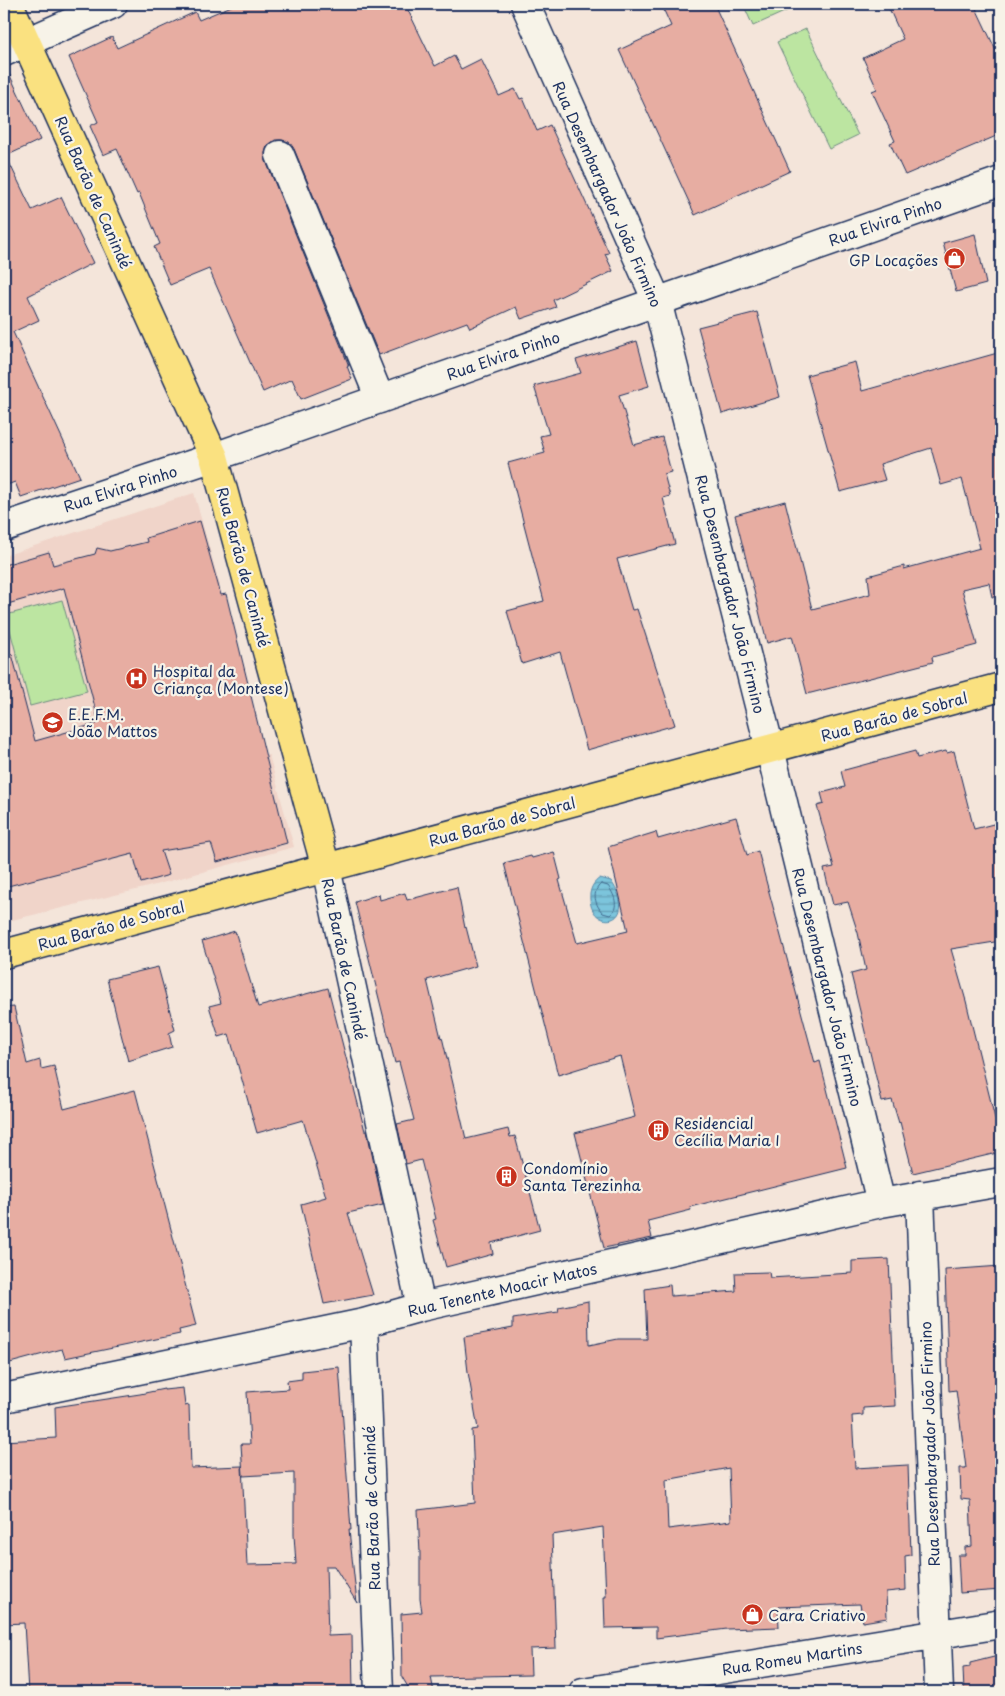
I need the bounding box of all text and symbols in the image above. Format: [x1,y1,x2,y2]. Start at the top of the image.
street label: Rua Desembargador João Firmino [548,77,668,311]
street label: Rua Barão de Canindé [50,112,138,272]
street label: Rua Elvira Pinho [825,191,945,251]
shop icon: GP Locações [942,247,966,271]
place label: GP Locações [849,248,938,271]
street label: Rua Elvira Pinho [443,325,563,385]
street label: Rua Elvira Pinho [60,459,180,517]
street label: Rua Desembargador João Firmino [690,472,772,716]
street label: Rua Barão de Canindé [212,484,276,650]
place label: Hospital da Criança (Montese) [153,659,289,699]
hospital icon: Hospital da Criança (Montese) [125,667,149,691]
street label: Rua Barão de Sobral [818,685,970,747]
place label: E.E.F.M. João Mattos [68,702,157,742]
school or university icon: E.E.F.M. João Mattos [40,710,64,734]
street label: Rua Barão de Sobral [426,790,578,852]
street label: Rua Desembargador João Firmino [787,865,869,1109]
street label: Rua Barão de Canindé [317,876,373,1042]
street label: Rua Barão de Sobral [35,894,187,956]
place label: Residencial Cecília Maria I [674,1111,780,1151]
building icon: Residencial Cecília Maria I [646,1119,670,1143]
place label: Condomínio Santa Terezinha [523,1156,641,1196]
building icon: Condomínio Santa Terezinha [495,1164,519,1188]
street label: Rua Tenente Moacir Matos [405,1256,599,1322]
street label: Rua Desembargador João Firmino [913,1321,945,1567]
street label: Rua Barão de Canindé [357,1425,385,1591]
shop icon: Cara Criativo [740,1602,764,1626]
place label: Cara Criativo [768,1603,866,1626]
street label: Rua Romeu Martins [720,1636,864,1680]

